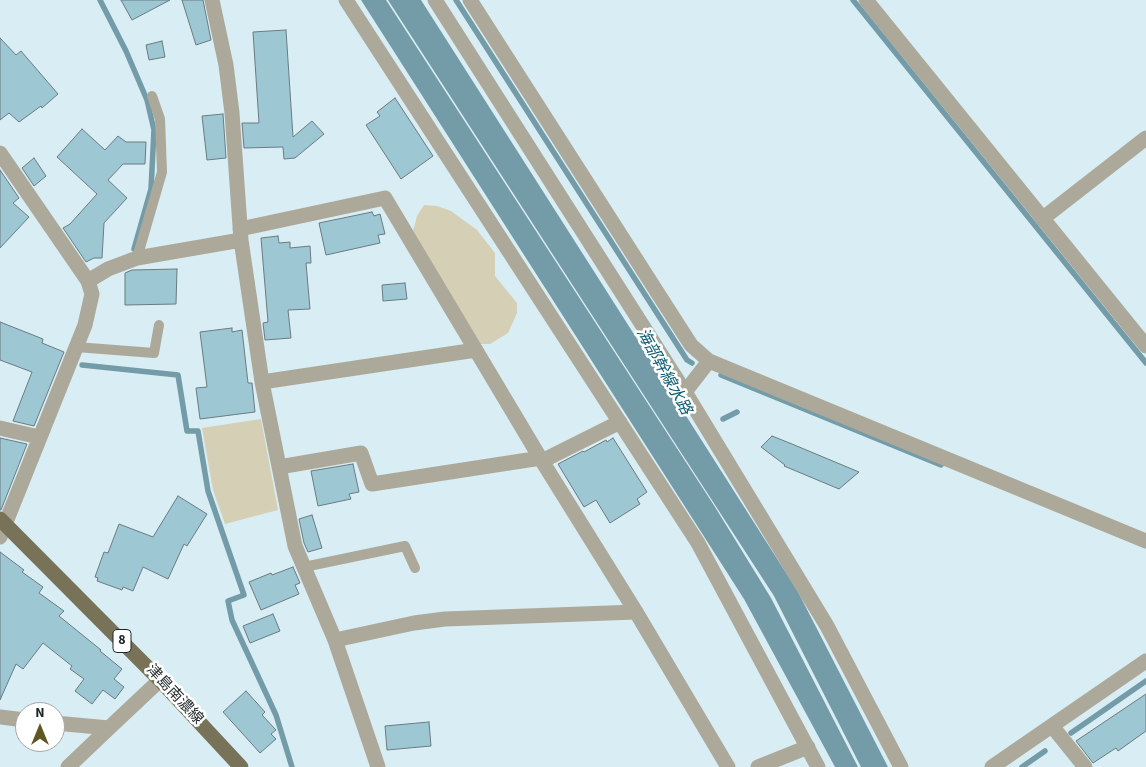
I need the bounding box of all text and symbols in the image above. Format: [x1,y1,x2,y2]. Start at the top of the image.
water label: 海部幹線水路 [631,325,695,419]
road number: 8 [113,630,131,652]
street label: 津島南濃線 [142,661,206,729]
north arrow [15,702,65,752]
text: N [35,703,45,723]

